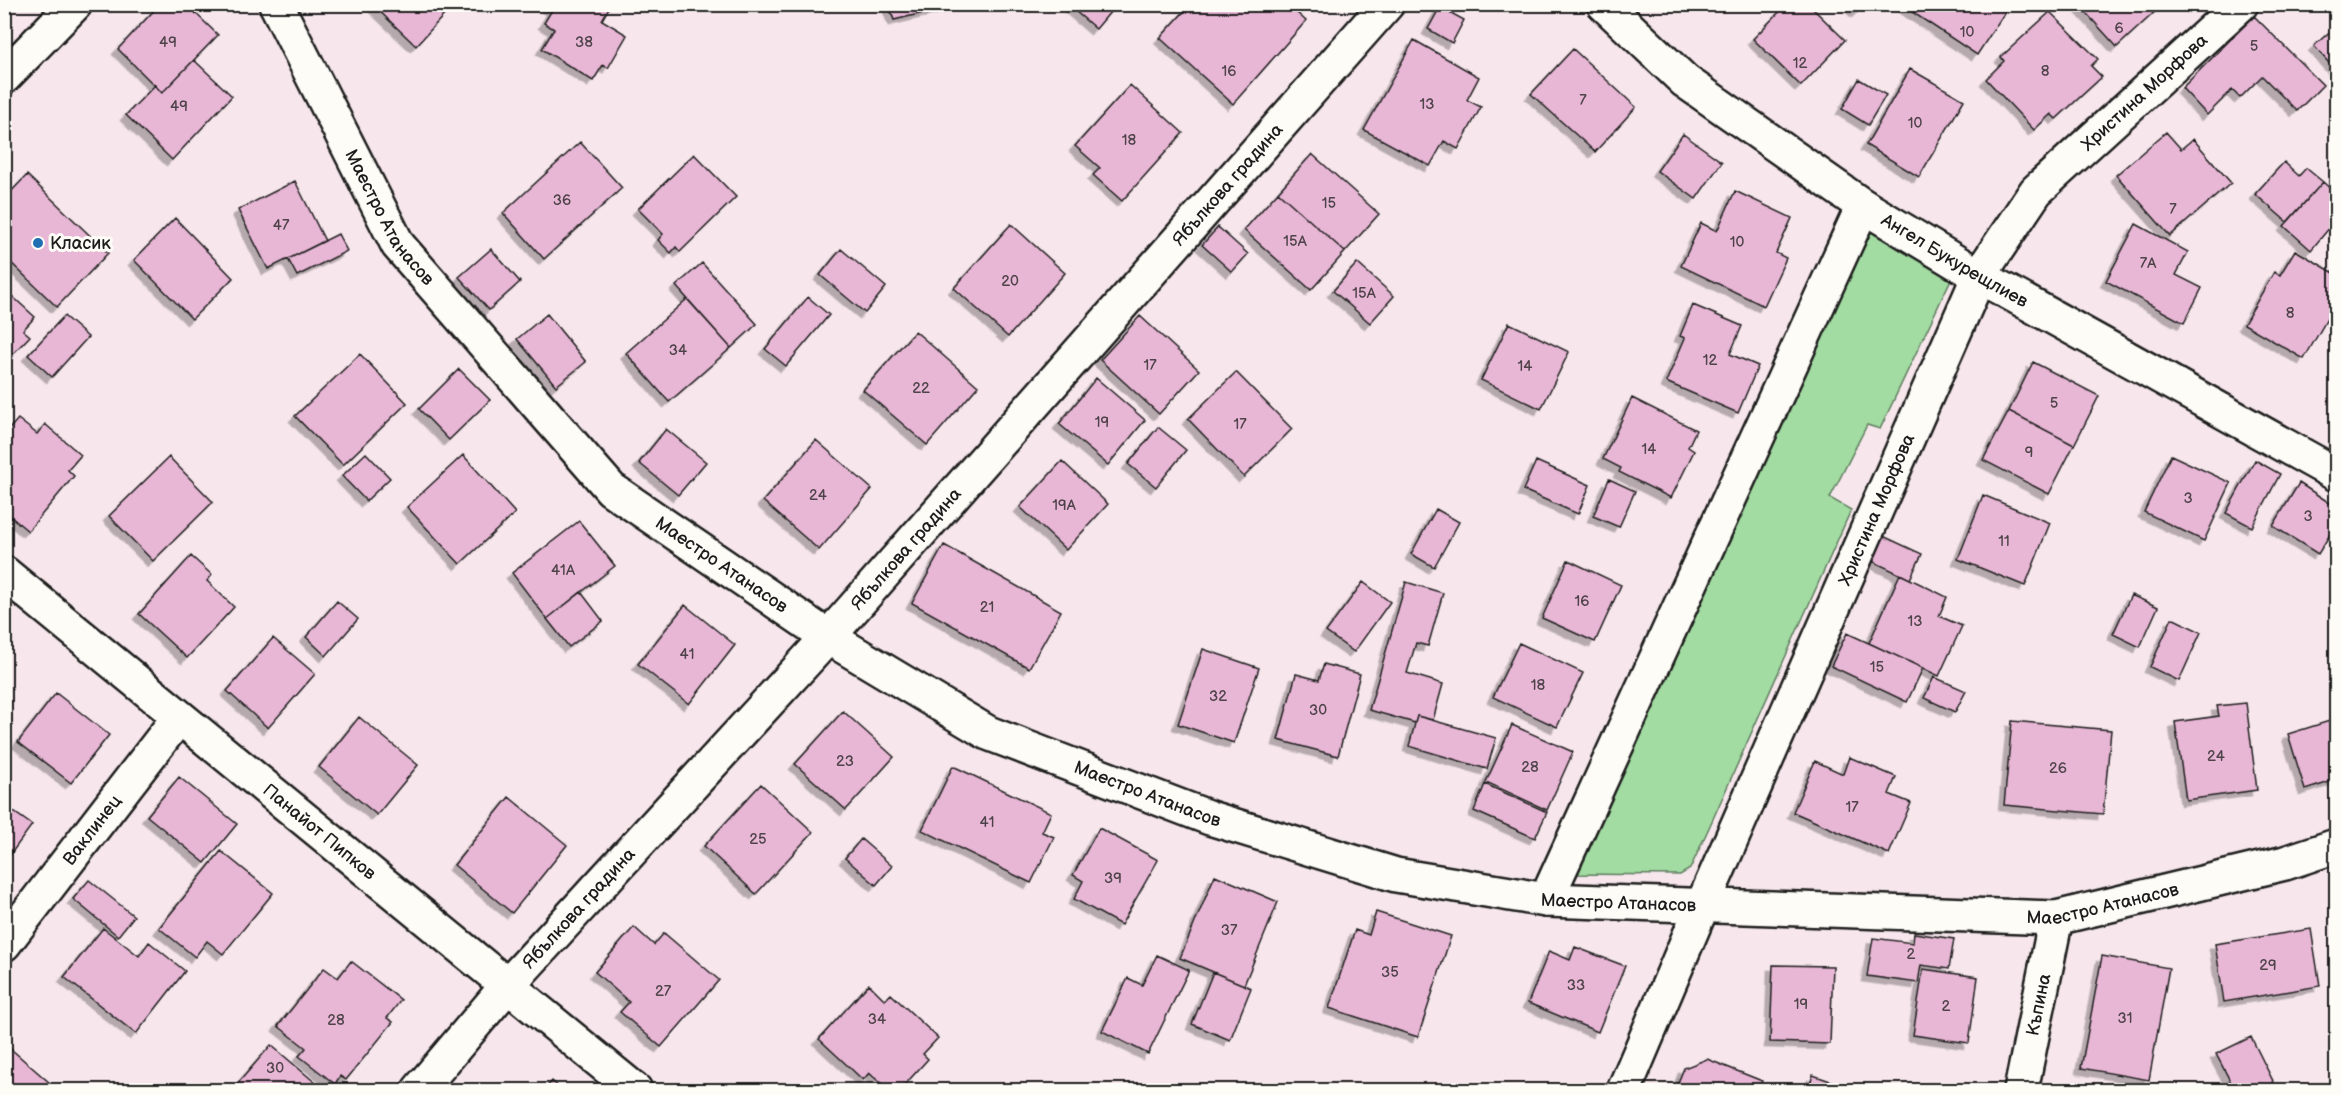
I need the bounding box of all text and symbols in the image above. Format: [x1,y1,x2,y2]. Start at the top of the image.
house number: 6 [2114,19,2124,38]
house number: 10 [1960,23,1974,42]
street label: Христина Морфова [2077,29,2212,155]
house number: 49 [159,33,177,52]
house number: 38 [575,33,593,52]
house number: 5 [2250,37,2258,56]
house number: 12 [1793,54,1807,73]
house number: 16 [1222,62,1236,81]
house number: 8 [2041,62,2050,81]
house number: 7 [1579,91,1587,110]
house number: 13 [1419,95,1435,114]
house number: 49 [170,97,188,116]
house number: 10 [1908,114,1922,133]
street label: Ябълкова градина [1168,119,1287,250]
house number: 18 [1122,131,1137,150]
street label: Маестро Атанасов [341,146,439,290]
house number: 36 [553,191,571,210]
house number: 15 [1322,194,1336,213]
house number: 7 [2169,200,2177,219]
street label: Ангел Букурещлиев [1877,209,2032,312]
house number: 47 [273,216,290,235]
house number: 15А [1283,232,1308,251]
place label: Класик [50,233,111,254]
house number: 10 [1730,233,1744,252]
marker: Класик [31,236,45,250]
house number: 7А [2140,254,2157,273]
house number: 20 [1001,272,1019,291]
house number: 15А [1352,284,1377,303]
house number: 8 [2286,304,2295,323]
house number: 34 [669,341,687,360]
house number: 12 [1703,351,1717,370]
house number: 17 [1143,356,1157,375]
house number: 14 [1518,357,1532,376]
house number: 22 [912,379,930,398]
house number: 5 [2050,394,2058,413]
house number: 19 [1095,413,1109,432]
house number: 17 [1233,415,1247,434]
street label: Христина Морфова [1834,430,1919,588]
house number: 14 [1642,440,1656,459]
house number: 9 [2025,443,2033,462]
street label: Ябълкова градина [846,483,966,614]
house number: 24 [809,486,827,505]
house number: 3 [2183,489,2193,508]
house number: 19А [1052,496,1077,515]
house number: 3 [2303,507,2313,526]
street label: Маестро Атанасов [652,512,792,617]
house number: 11 [1998,532,2010,551]
house number: 41А [551,561,576,580]
house number: 16 [1575,592,1589,611]
house number: 21 [980,598,994,617]
house number: 13 [1907,612,1923,631]
house number: 41 [680,645,694,664]
house number: 15 [1870,658,1884,677]
house number: 18 [1531,676,1546,695]
house number: 32 [1209,687,1227,706]
house number: 30 [1309,701,1327,720]
house number: 24 [2207,747,2225,766]
house number: 23 [836,752,854,771]
street label: Маестро Атанасов [1071,756,1224,831]
house number: 28 [1521,758,1539,777]
house number: 26 [2049,759,2067,778]
street label: Панайот Пипков [259,779,381,884]
street label: Ваклинец [58,790,126,869]
house number: 17 [1845,798,1859,817]
house number: 41 [980,813,994,832]
house number: 25 [749,830,767,849]
street label: Ябълкова градина [518,843,639,973]
house number: 39 [1104,869,1122,888]
street label: Маестро Атанасов [2026,878,2181,929]
street label: Маестро Атанасов [1540,889,1697,916]
house number: 37 [1221,921,1238,940]
house number: 2 [1907,945,1916,964]
house number: 29 [2259,956,2277,975]
house number: 35 [1381,963,1399,982]
street label: Къпина [2022,971,2055,1038]
house number: 33 [1567,976,1585,995]
house number: 27 [655,982,672,1001]
house number: 19 [1794,995,1808,1014]
house number: 2 [1942,997,1951,1016]
house number: 31 [2117,1009,2133,1028]
house number: 34 [868,1010,886,1029]
house number: 28 [327,1011,345,1030]
house number: 30 [266,1059,284,1078]

